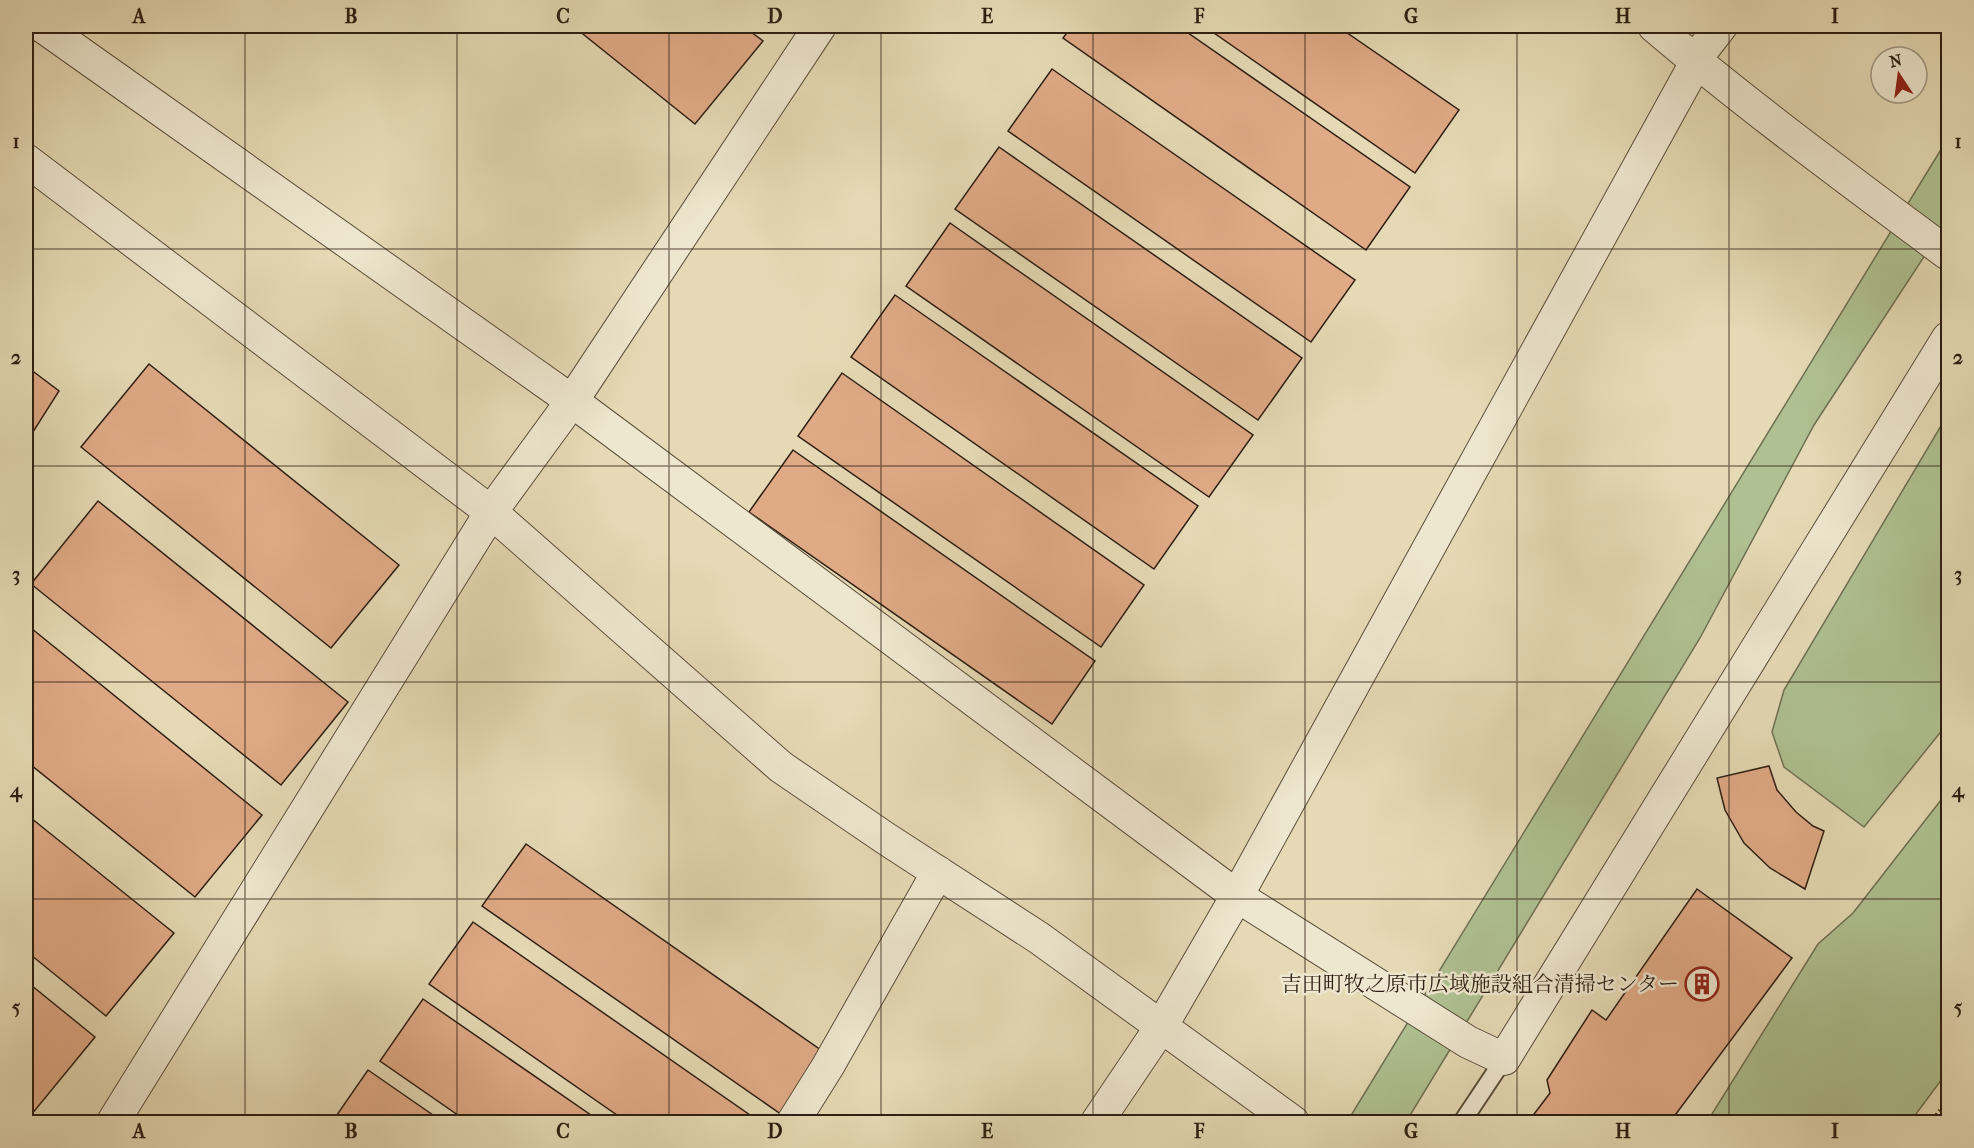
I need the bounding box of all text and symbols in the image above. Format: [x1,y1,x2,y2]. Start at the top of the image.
text: A [131,5,147,28]
text: B [344,5,358,28]
text: C [556,5,570,28]
text: D [767,5,783,28]
text: E [981,5,993,28]
text: F [1193,5,1205,28]
text: G [1404,5,1418,28]
text: H [1615,5,1631,28]
text: I [1831,5,1839,28]
north arrow [1869,45,1929,105]
text: N [1888,50,1905,71]
text: 1 [12,130,20,153]
text: 1 [1954,130,1962,153]
text: 2 [11,346,21,369]
text: 2 [1953,346,1963,369]
text: 3 [12,563,20,586]
text: 3 [1954,563,1962,586]
text: 4 [9,779,23,803]
text: 4 [1951,779,1965,803]
building icon: 吉田町牧之原市広域施設組合清掃センター [1684,966,1720,1002]
place label: 吉田町牧之原市広域施設組合清掃センター [1281,972,1679,996]
text: 5 [12,996,21,1019]
text: 5 [1954,996,1963,1019]
text: A [131,1120,147,1143]
text: B [344,1120,358,1143]
text: C [556,1120,570,1143]
text: D [767,1120,783,1143]
text: E [981,1120,993,1143]
text: F [1193,1120,1205,1143]
text: G [1404,1120,1418,1143]
text: H [1615,1120,1631,1143]
text: I [1831,1120,1839,1143]

